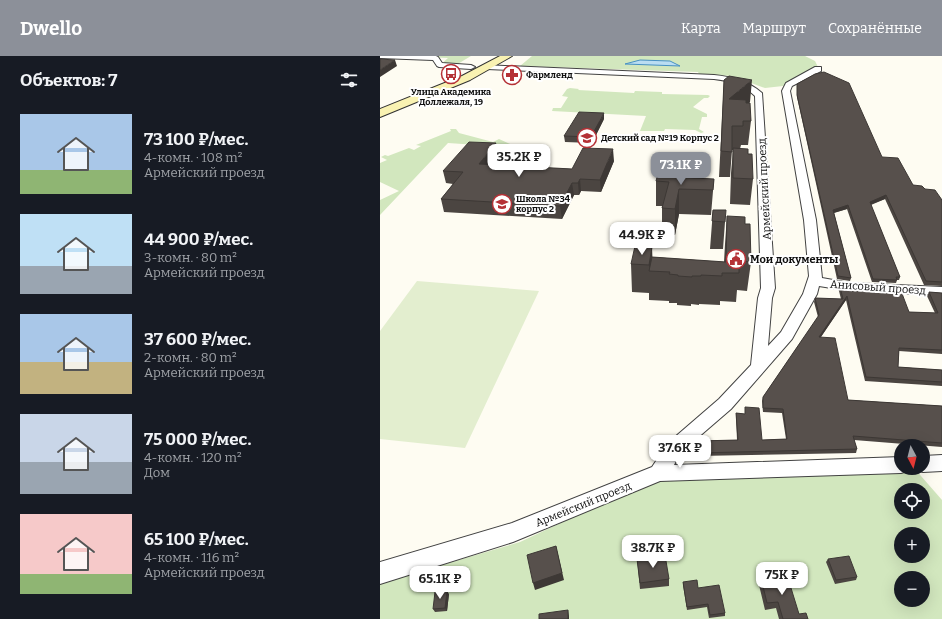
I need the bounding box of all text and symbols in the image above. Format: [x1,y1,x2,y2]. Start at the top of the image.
text: Dwello [20,17,82,40]
text: Карта [681,20,721,37]
text: Маршрут [743,20,806,37]
text: Сохранённые [828,20,922,37]
bus stop icon: Улица Академика Доллежаля, 19 [440,63,462,85]
pharmacy icon: Фармленд [501,64,523,86]
icon: filters [338,69,360,91]
text: Объектов: 7 [20,70,118,91]
place label: Фармленд [526,70,573,80]
place label: Улица Академика Доллежаля, 19 [411,87,491,107]
school or university icon: Детский сад №19 Корпус 2 [576,127,598,149]
text: 73 100 ₽/мес. [144,129,248,150]
icon: home [52,130,100,178]
place label: Детский сад №19 Корпус 2 [601,133,719,143]
street label: Армейский проезд [755,137,774,240]
pin: 35.2K ₽ [482,144,556,178]
text: 35.2K ₽ [496,149,542,164]
text: 4-комн. · 108 m² [144,150,242,165]
pin: 73.1K ₽ [644,152,718,186]
text: 73.1K ₽ [660,157,702,172]
text: Армейский проезд [144,165,265,180]
school or university icon: Школа №34 корпус 2 [491,193,513,215]
place label: Школа №34 корпус 2 [516,194,571,214]
pin: 44.9K ₽ [605,222,679,256]
text: 44.9K ₽ [619,227,665,242]
text: 44 900 ₽/мес. [144,229,253,250]
icon: home [52,230,100,278]
public building icon: Мои документы [725,248,747,270]
text: 3-комн. · 80 m² [144,250,237,265]
place label: Мои документы [750,253,839,266]
text: Армейский проезд [144,265,265,280]
street label: Анисовый проезд [830,278,927,297]
text: 37 600 ₽/мес. [144,329,251,350]
icon: home [52,330,100,378]
text: 2-комн. · 80 m² [144,350,237,365]
text: Армейский проезд [144,365,265,380]
text: 75 000 ₽/мес. [144,429,251,450]
icon: home [52,430,100,478]
pin: 37.6K ₽ [643,435,717,469]
north arrow [894,439,930,475]
map controls [894,439,930,607]
text: 37.6K ₽ [658,440,702,455]
text: 4-комн. · 120 m² [144,450,242,465]
text: Дом [144,465,170,480]
street label: Армейский проезд [533,479,633,530]
button: locate [894,483,930,519]
button: + [894,527,930,563]
text: 65 100 ₽/мес. [144,529,249,550]
icon: home [52,530,100,578]
pin: 38.7K ₽ [616,535,690,569]
text: 38.7K ₽ [631,540,675,555]
text: 4-комн. · 116 m² [144,550,239,565]
pin: 75K ₽ [754,562,810,596]
text: Армейский проезд [144,565,265,580]
pin: 65.1K ₽ [403,566,477,600]
text: 75K ₽ [765,567,799,582]
text: 65.1K ₽ [419,571,461,586]
button: − [894,571,930,607]

